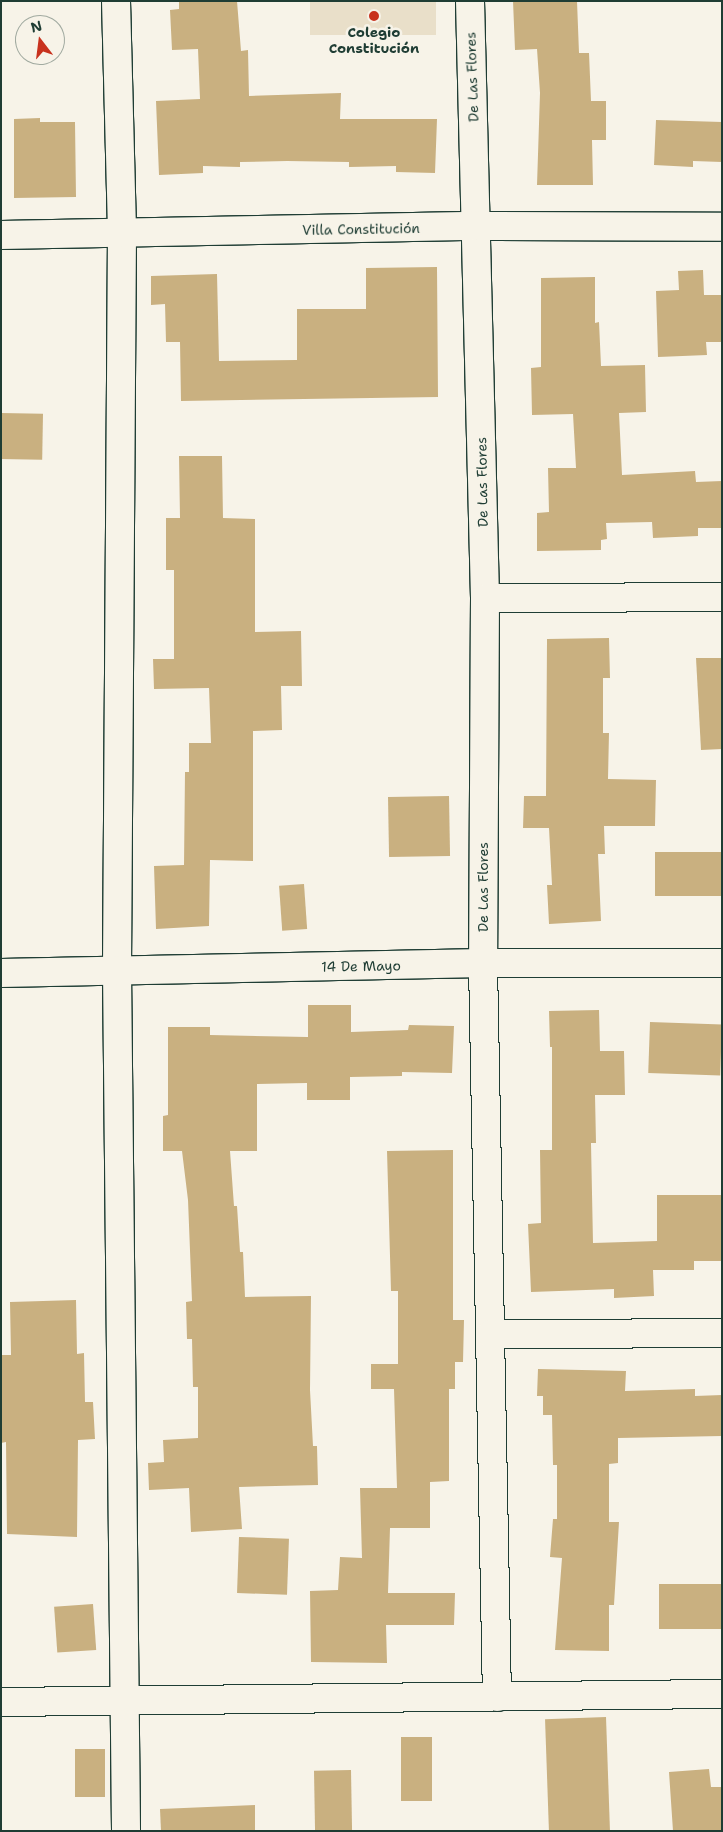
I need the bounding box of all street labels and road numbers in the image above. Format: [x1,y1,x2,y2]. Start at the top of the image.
street label: De Las Flores [462,32,482,122]
street label: Villa Constitución [302,220,420,238]
street label: De Las Flores [473,437,491,527]
street label: De Las Flores [475,842,491,932]
street label: 14 De Mayo [321,957,401,975]

